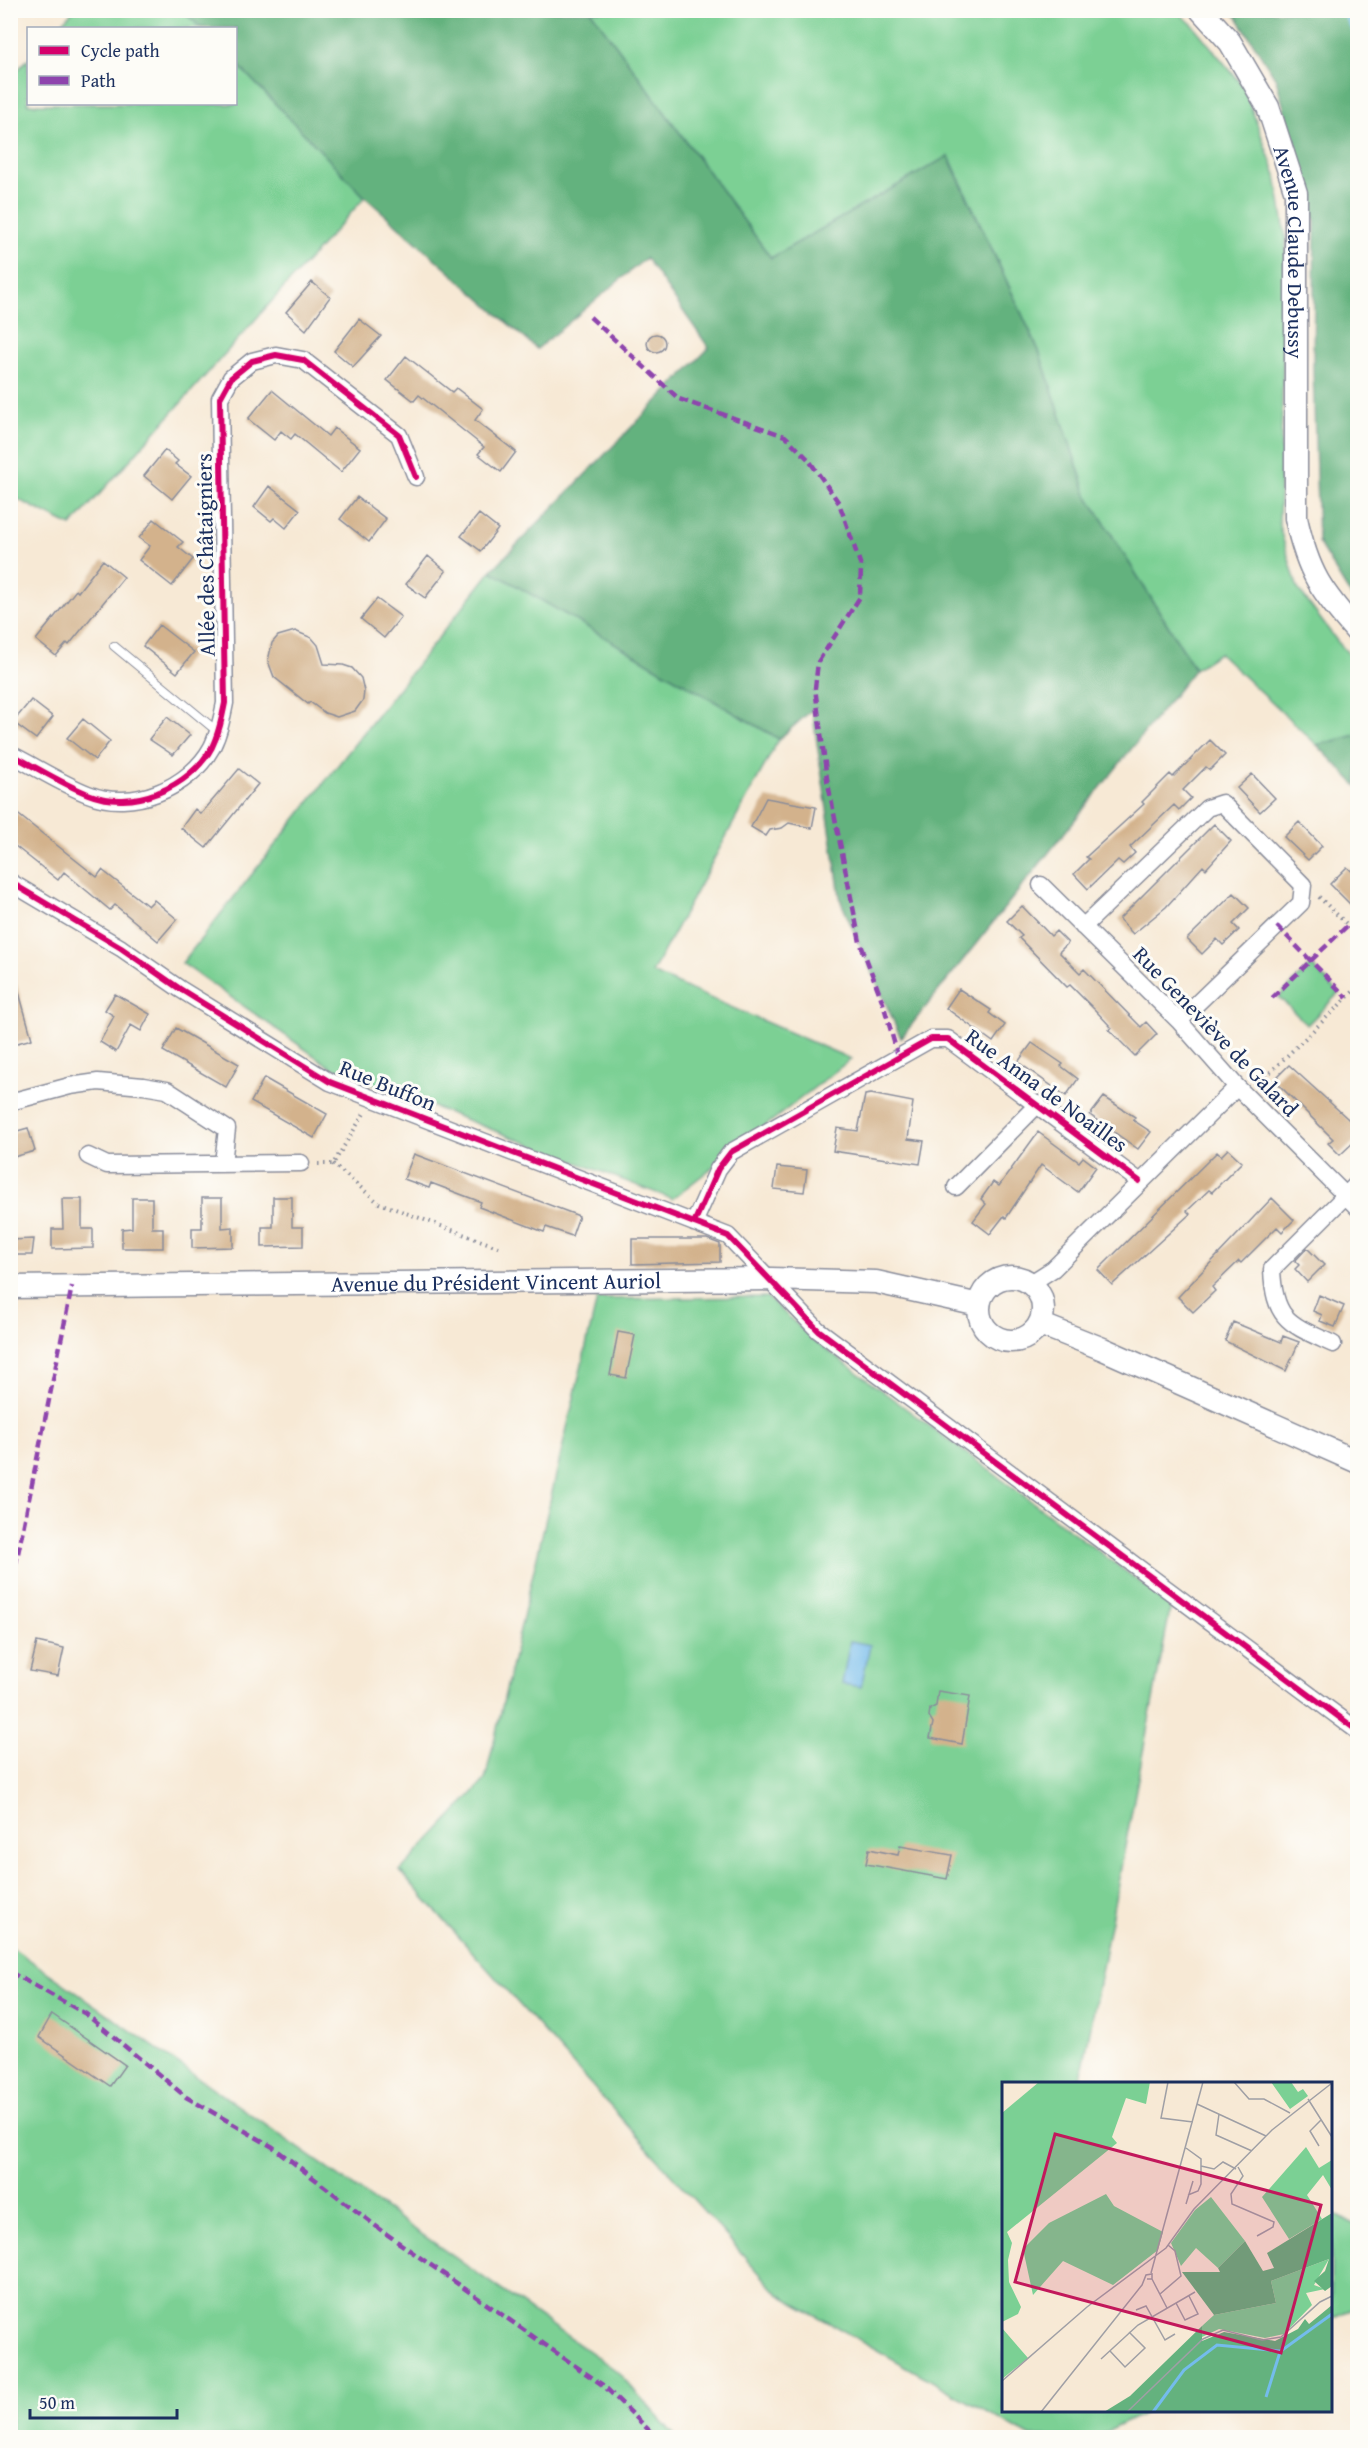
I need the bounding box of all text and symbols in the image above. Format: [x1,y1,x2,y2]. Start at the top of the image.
legend [27,27,237,105]
text: Cycle path [81,37,160,64]
text: Path [81,67,116,94]
street label: Avenue Claude Debussy [1265,141,1312,359]
street label: Allée des Châtaigniers [187,453,223,657]
street label: Rue Geneviève de Galard [1126,939,1306,1124]
street label: Rue Anna de Noailles [959,1020,1135,1160]
street label: Rue Buffon [335,1051,442,1119]
street label: Avenue du Président Vincent Auriol [331,1264,661,1300]
inset map [1002,2082,1332,2412]
scale bar [30,2382,177,2420]
text: 50 m [39,2389,75,2416]

